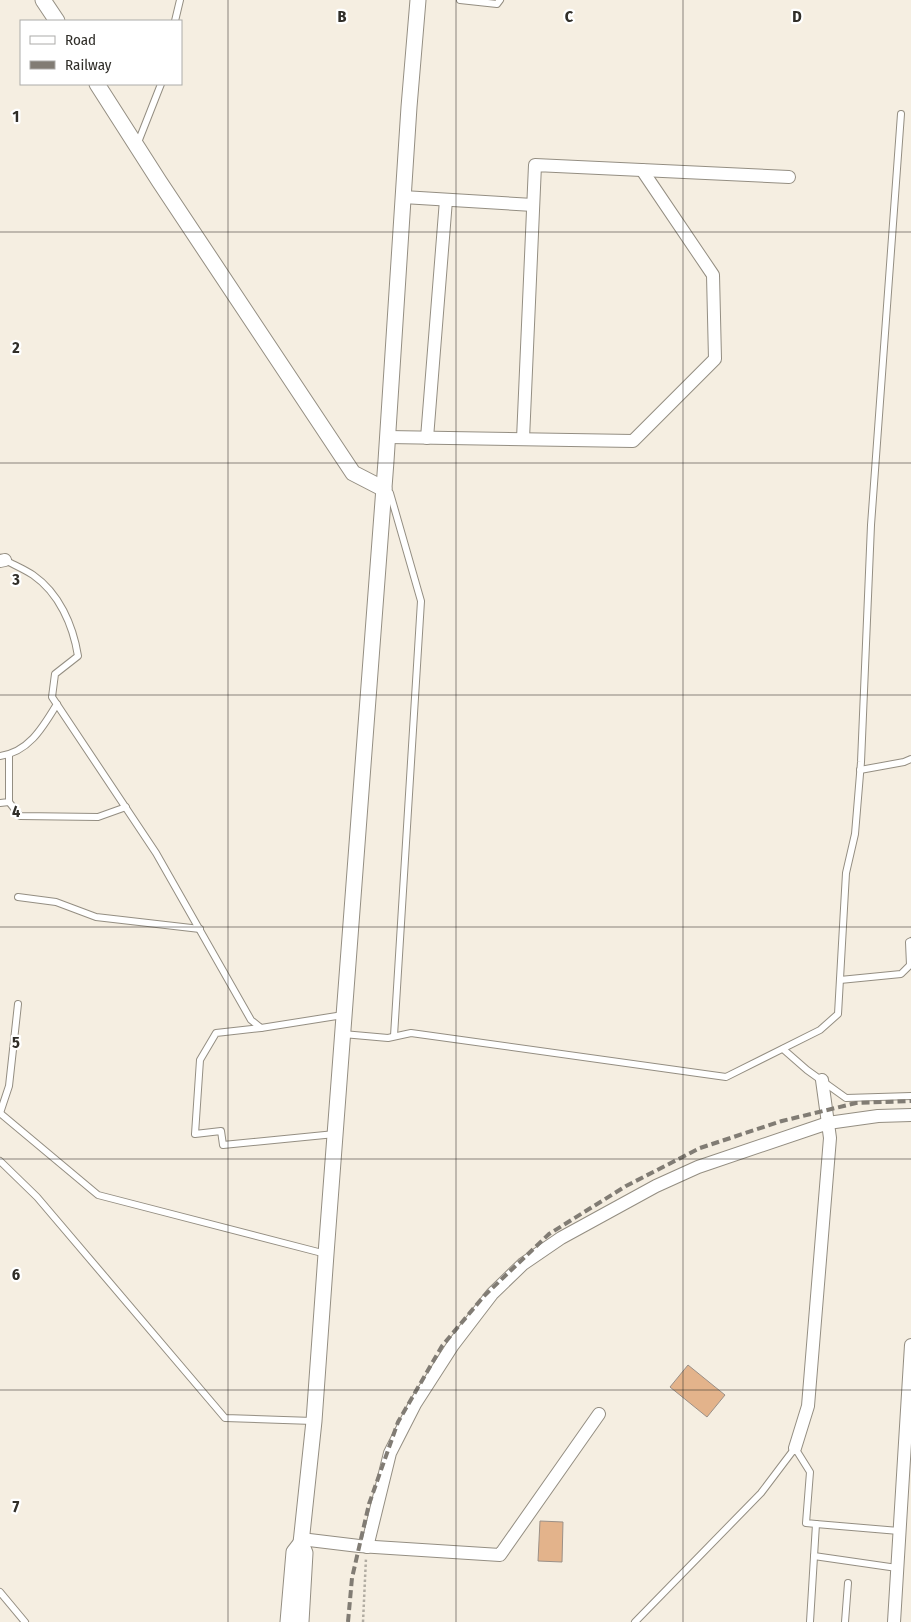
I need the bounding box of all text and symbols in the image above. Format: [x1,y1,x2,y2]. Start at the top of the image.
text: B [338,7,347,26]
text: C [565,7,574,26]
text: D [792,7,802,26]
legend [20,20,182,85]
text: Road [65,31,96,49]
text: Railway [65,56,112,74]
text: 1 [13,107,19,126]
text: 2 [11,338,20,357]
text: 3 [11,570,20,589]
text: 4 [12,802,20,821]
text: 5 [12,1033,20,1052]
text: 6 [12,1265,20,1284]
text: 7 [13,1497,20,1516]

